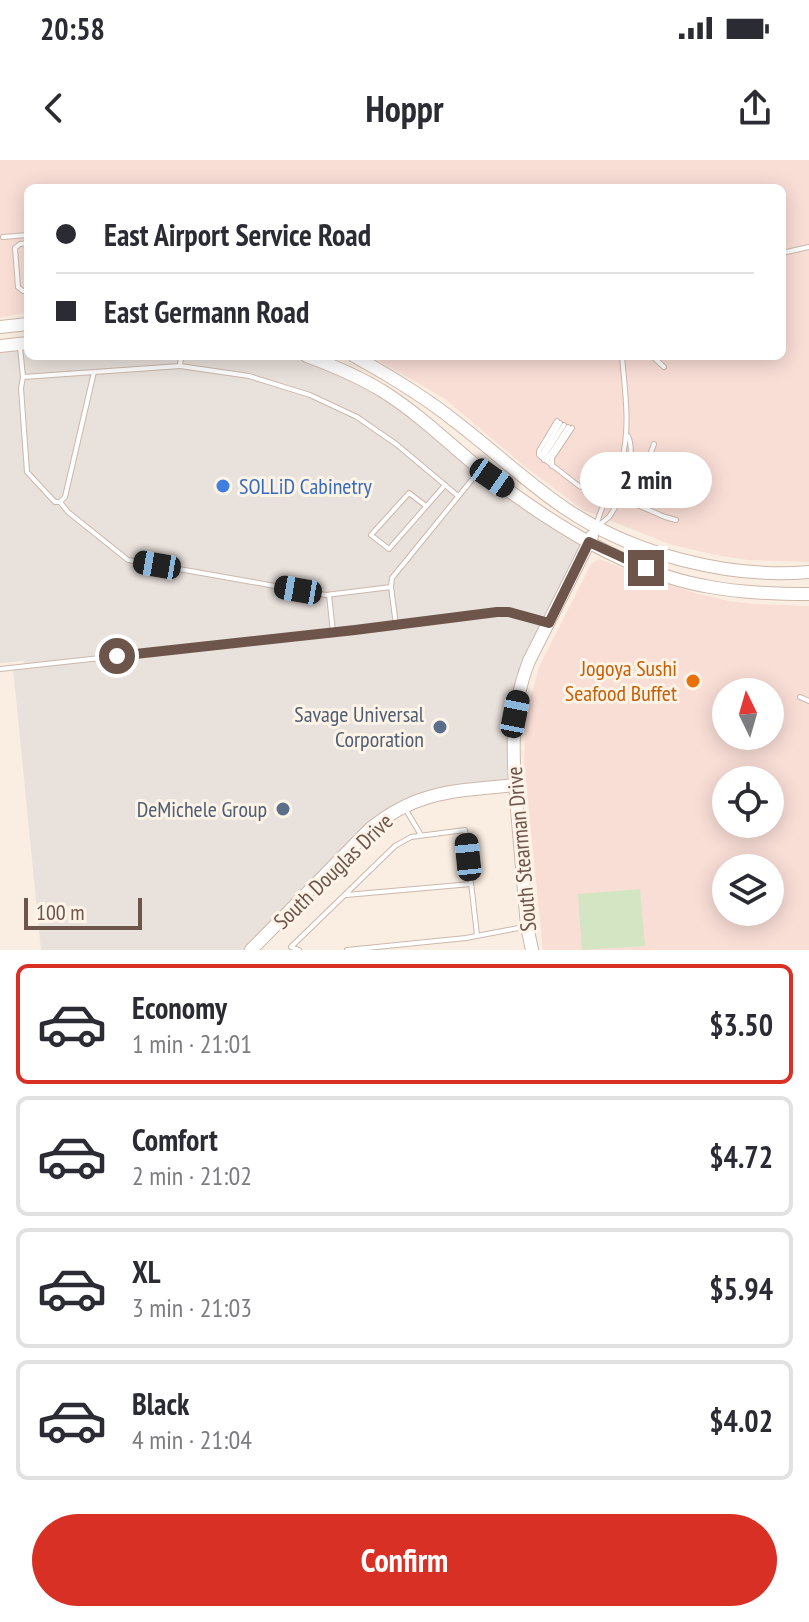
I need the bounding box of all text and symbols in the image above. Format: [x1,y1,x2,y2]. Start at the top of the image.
text: 20:58 [40,9,105,48]
text: Hoppr [366,85,443,132]
icon: back [32,86,76,130]
icon: share [733,86,777,130]
text: East Airport Service Road [104,215,371,254]
text: East Germann Road [104,292,309,331]
callout: 2 min [580,452,712,508]
car [465,454,519,502]
text: 2 min [620,463,672,496]
place label: SOLLiD Cabinetry [239,472,372,500]
marker: SOLLiD Cabinetry [214,477,232,495]
car [131,549,183,581]
route end [628,550,664,586]
car [272,574,324,606]
route start [99,638,135,674]
place label: Jogoya Sushi Seafood Buffet [565,654,677,707]
marker: Jogoya Sushi Seafood Buffet [684,672,702,690]
north arrow [712,678,784,750]
map controls [712,678,784,926]
car [499,688,531,740]
place label: Savage Universal Corporation [294,700,425,753]
marker: Savage Universal Corporation [431,718,449,736]
street label: South Stearman Drive [500,765,542,933]
button: locate [712,766,784,838]
place label: DeMichele Group [137,795,267,823]
marker: DeMichele Group [274,800,292,818]
street label: South Douglas Drive [268,807,398,935]
car [454,832,482,882]
button: layers [712,854,784,926]
scale bar [24,894,142,930]
text: 100 m [36,898,85,926]
icon: car [36,988,108,1060]
text: Economy [132,988,227,1027]
text: $3.50 [709,1005,773,1044]
text: 1 min · 21:01 [132,1027,252,1060]
icon: car [36,1120,108,1192]
text: Comfort [132,1120,218,1159]
text: $4.72 [709,1137,773,1176]
text: 2 min · 21:02 [132,1159,252,1192]
icon: car [36,1252,108,1324]
text: XL [132,1252,161,1291]
text: $5.94 [709,1269,773,1308]
text: 3 min · 21:03 [132,1291,252,1324]
icon: car [36,1384,108,1456]
text: Black [132,1384,189,1423]
text: $4.02 [709,1401,773,1440]
text: 4 min · 21:04 [132,1423,252,1456]
button: Confirm [32,1514,777,1606]

